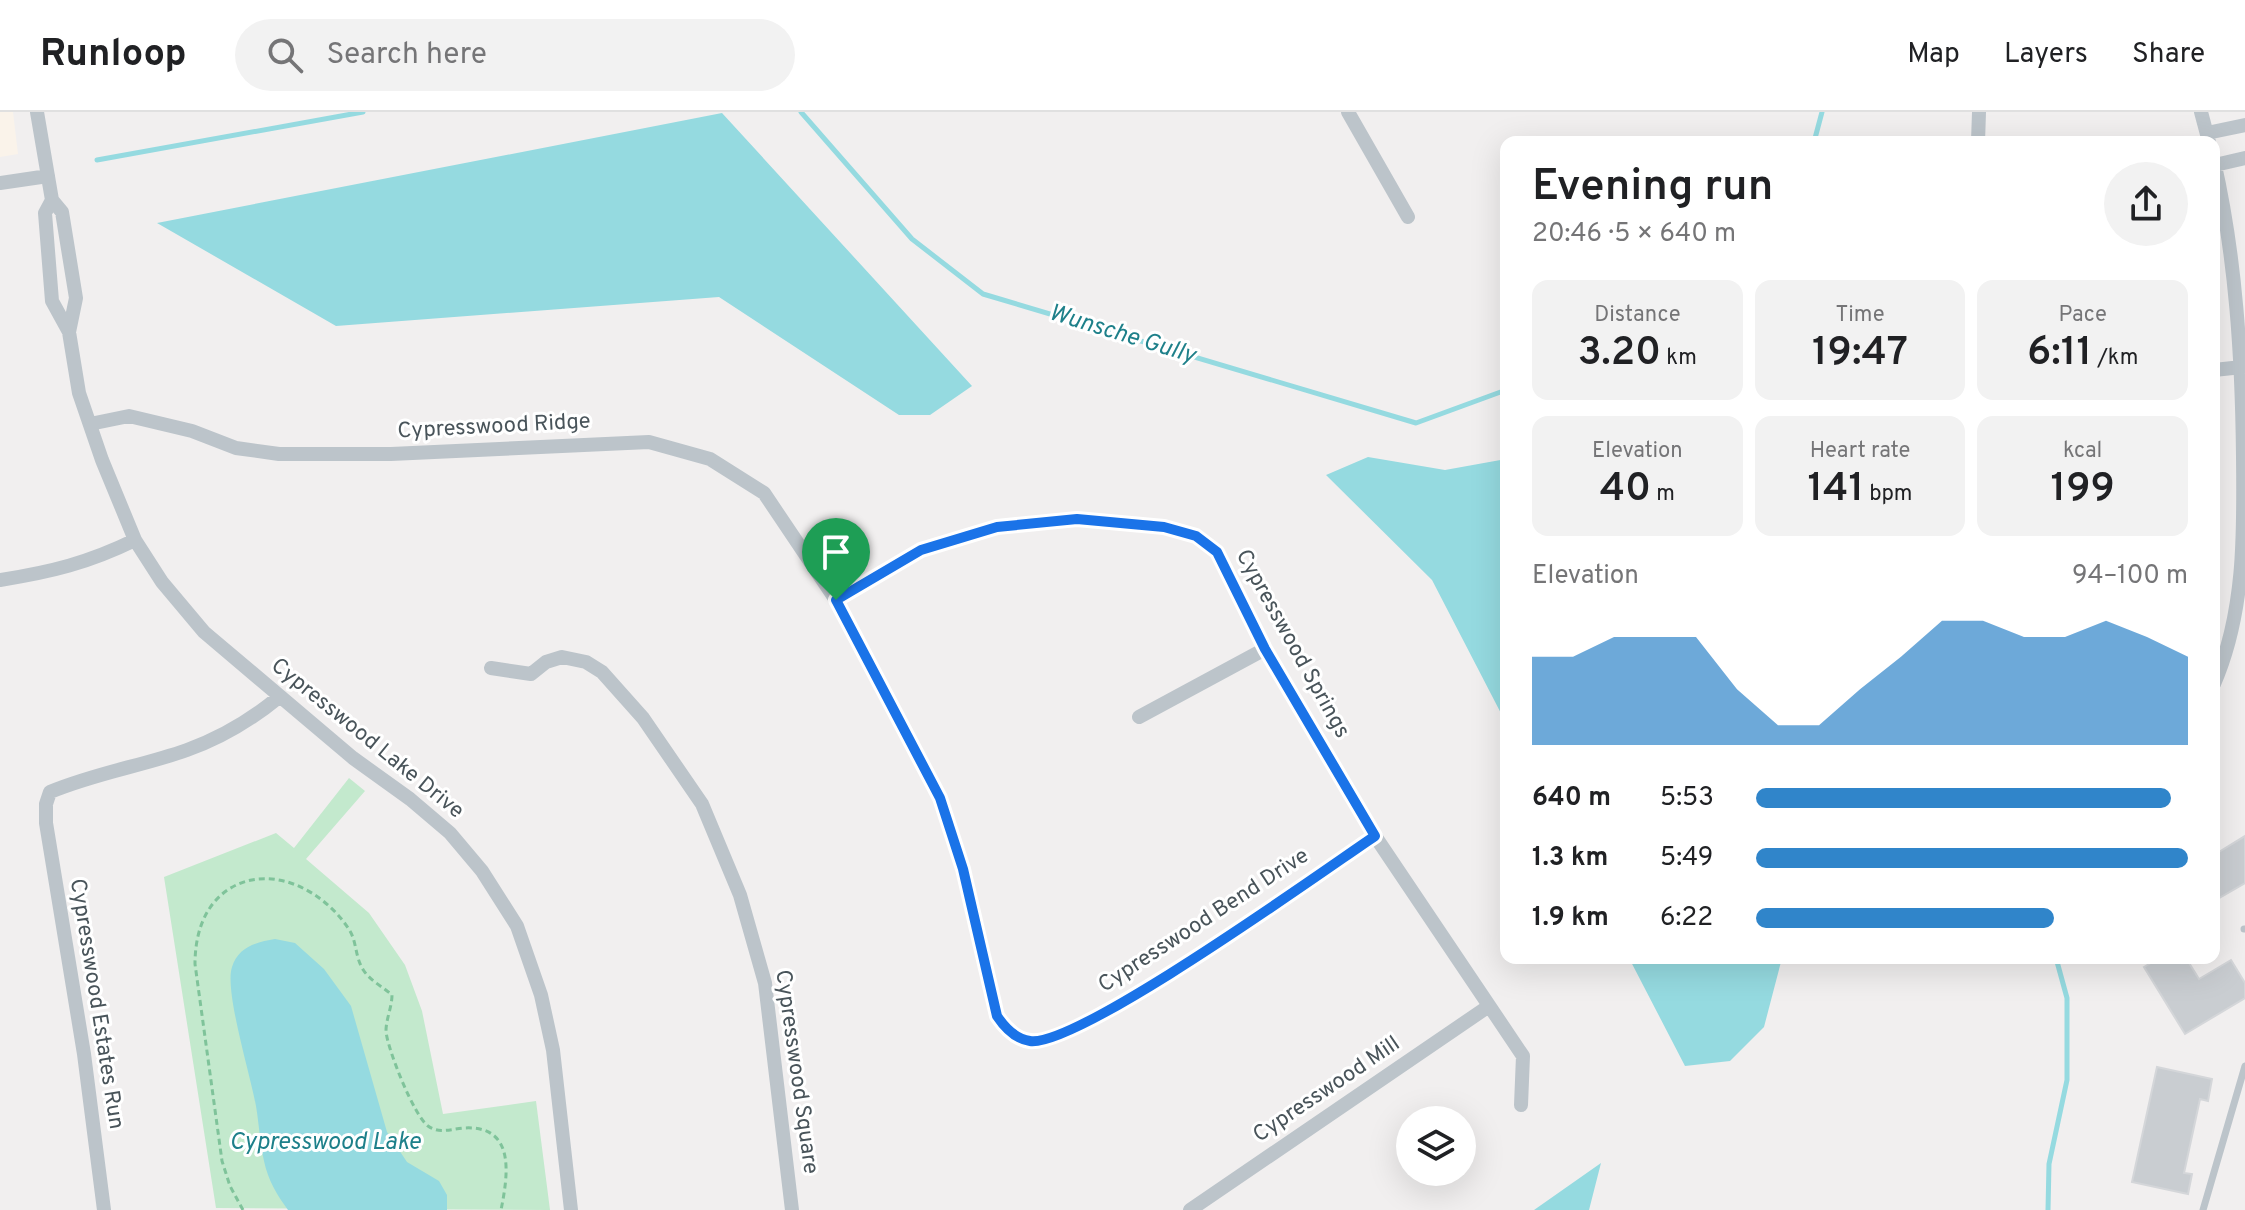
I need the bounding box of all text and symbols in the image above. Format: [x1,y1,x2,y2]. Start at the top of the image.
search box [235,19,795,91]
text: Runloop [40,31,187,80]
icon: search [263,33,307,77]
text: Search here [327,37,487,74]
text: Map [1907,37,1960,73]
text: Layers [2004,37,2088,73]
text: Share [2132,37,2205,73]
text: Evening run [1532,160,1773,216]
button: share [2104,162,2188,246]
text: 20:46 · 5 × 640 m [1532,218,1736,251]
water label: Wunsche Gully [1045,298,1201,372]
text: Distance [1594,302,1681,329]
text: Time [1835,302,1885,329]
text: Pace [2058,302,2107,329]
text: 3.20 [1578,329,1661,379]
text: 19:47 [1812,329,1908,379]
text: 6:11 [2027,329,2092,379]
text: km [1661,345,1697,372]
text: /km [2092,345,2138,372]
street label: Cypresswood Ridge [397,408,591,446]
text: Elevation [1592,438,1683,465]
text: Heart rate [1810,438,1910,465]
text: kcal [2063,438,2102,465]
text: 40 [1600,465,1651,515]
text: 141 [1808,465,1864,515]
text: 199 [2051,465,2115,515]
text: m [1651,481,1675,508]
text: bpm [1864,481,1912,508]
pin [802,518,870,600]
icon: arrive [814,530,858,574]
street label: Cypresswood Springs [1229,545,1355,743]
text: Elevation [1532,560,1639,593]
text: 94–100 m [2072,560,2188,593]
street label: Cypresswood Lake Drive [265,653,469,825]
text: 640 m [1532,782,1611,815]
text: 5:53 [1660,782,1714,815]
text: 1.3 km [1532,842,1608,875]
text: 5:49 [1660,842,1713,875]
street label: Cypresswood Bend Drive [1094,843,1314,999]
street label: Cypresswood Estates Run [63,877,129,1131]
text: 1.9 km [1532,902,1609,935]
text: 6:22 [1660,902,1713,935]
street label: Cypresswood Square [768,968,824,1176]
street label: Cypresswood Mill [1248,1031,1406,1149]
map controls [1396,1106,1476,1186]
button: layers [1396,1106,1476,1186]
water label: Cypresswood Lake [229,1128,421,1158]

